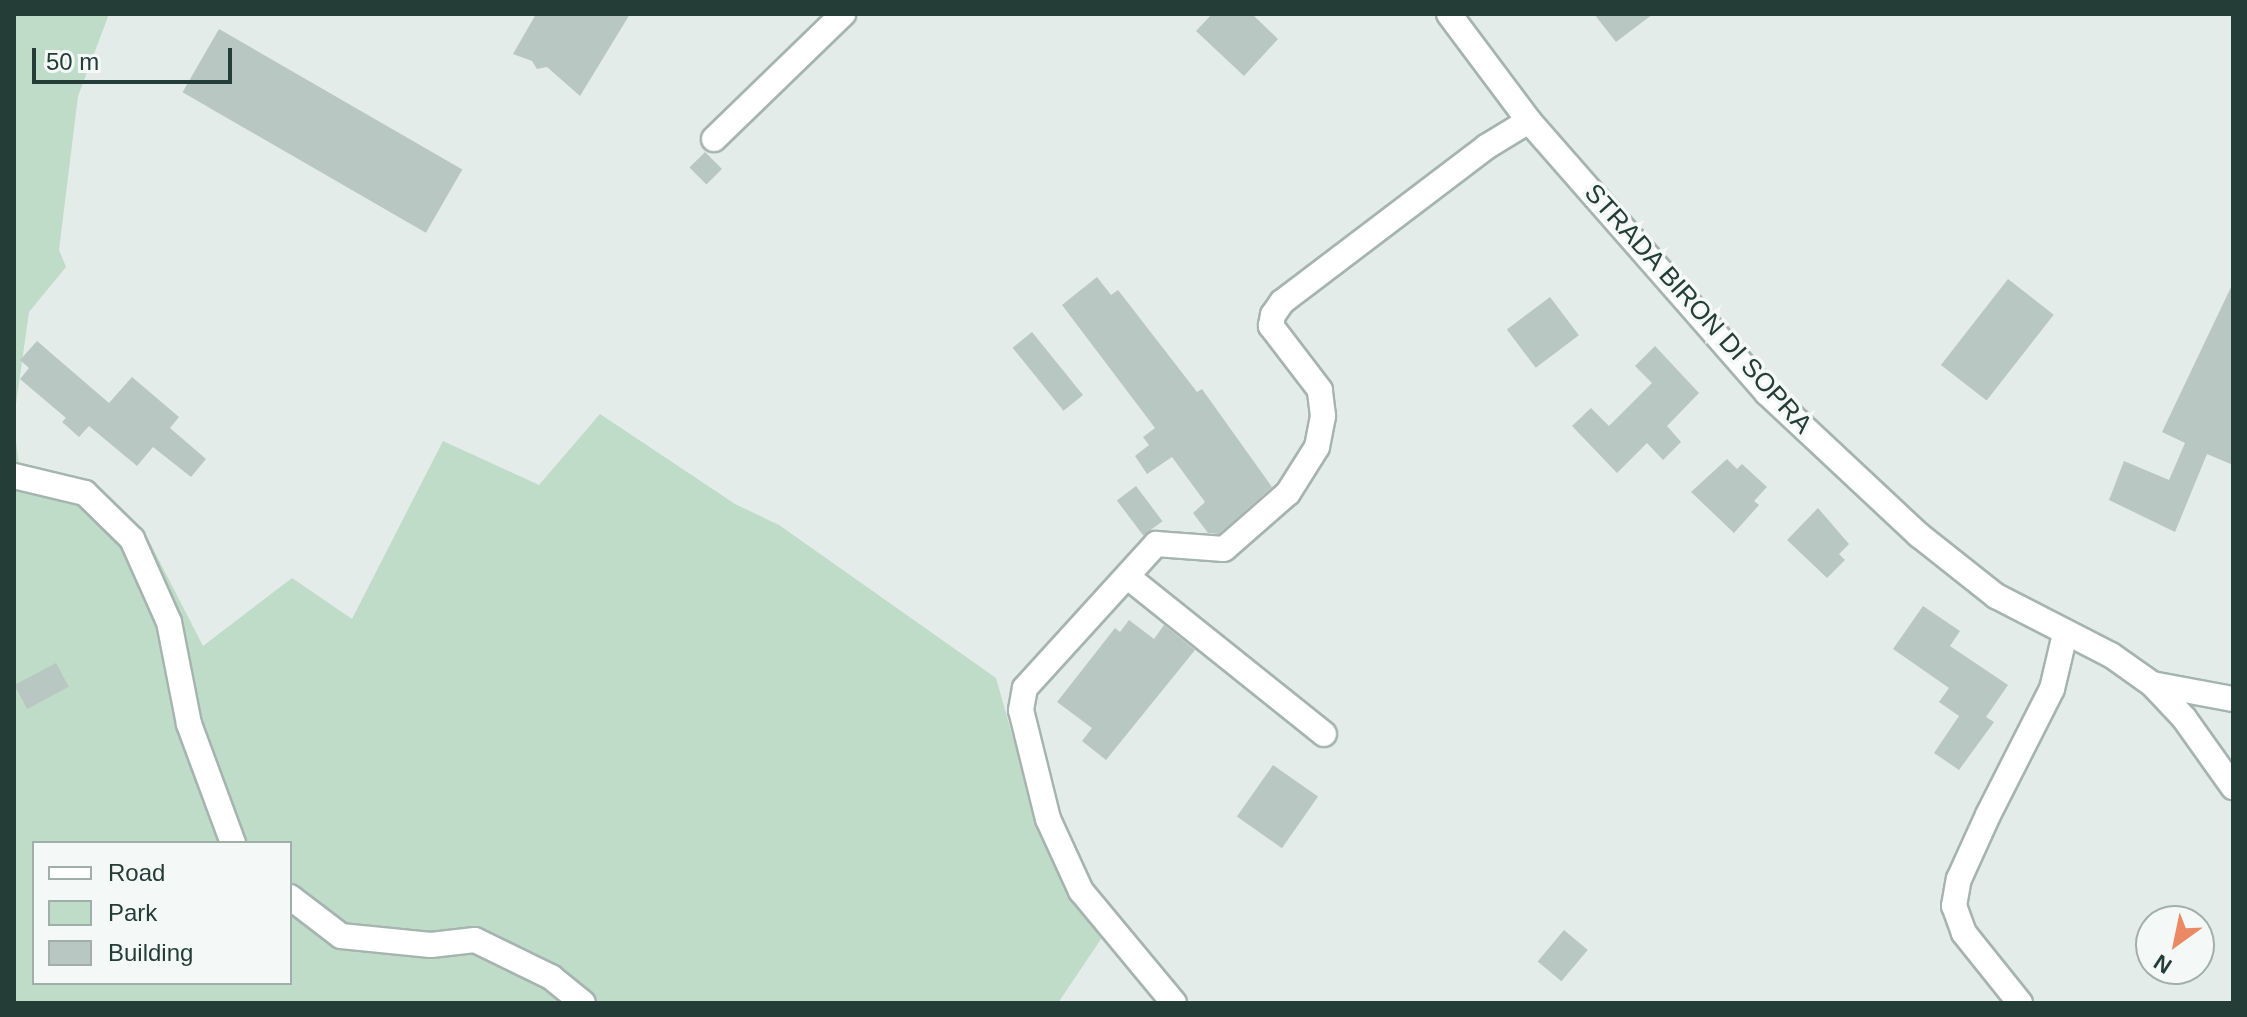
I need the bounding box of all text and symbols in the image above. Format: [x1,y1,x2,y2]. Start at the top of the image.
scale bar [36,32,236,82]
text: 50 m [46,48,99,75]
street label: STRADA BIRON DI SOPRA [1577,177,1819,441]
legend [32,841,292,985]
text: Road [108,859,165,886]
text: Park [108,899,157,926]
north arrow [2135,905,2215,985]
text: Building [108,939,193,966]
text: N [2149,949,2176,979]

